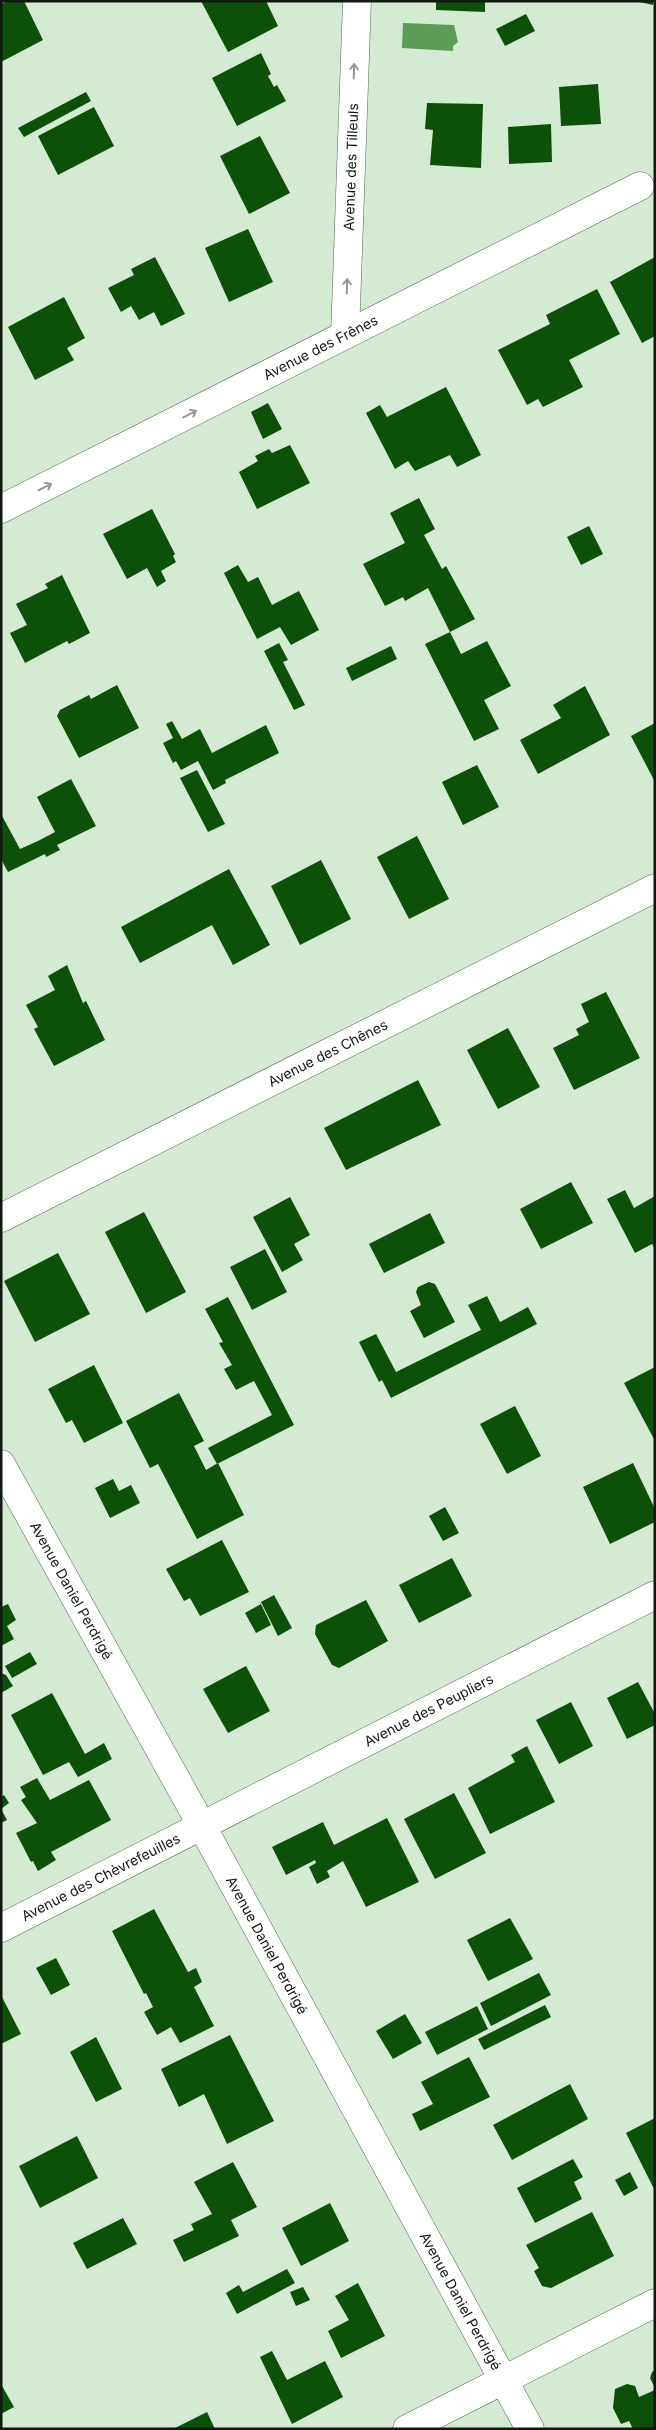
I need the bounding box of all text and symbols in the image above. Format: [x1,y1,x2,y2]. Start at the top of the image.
one-way arrow [350,63,359,79]
street label: Avenue des Tilleuls [340,103,361,231]
one-way arrow [342,278,351,294]
street label: Avenue des Frênes [260,311,380,383]
one-way arrow [182,408,197,418]
one-way arrow [37,482,52,491]
street label: Avenue des Chênes [265,1015,390,1090]
street label: Avenue Daniel Perdrigé [27,1519,117,1662]
street label: Avenue des Peupliers [361,1670,496,1750]
street label: Avenue des Chèvrefeuilles [18,1829,183,1924]
street label: Avenue Daniel Perdrigé [223,1873,312,2017]
street label: Avenue Daniel Perdrigé [417,2229,505,2373]

